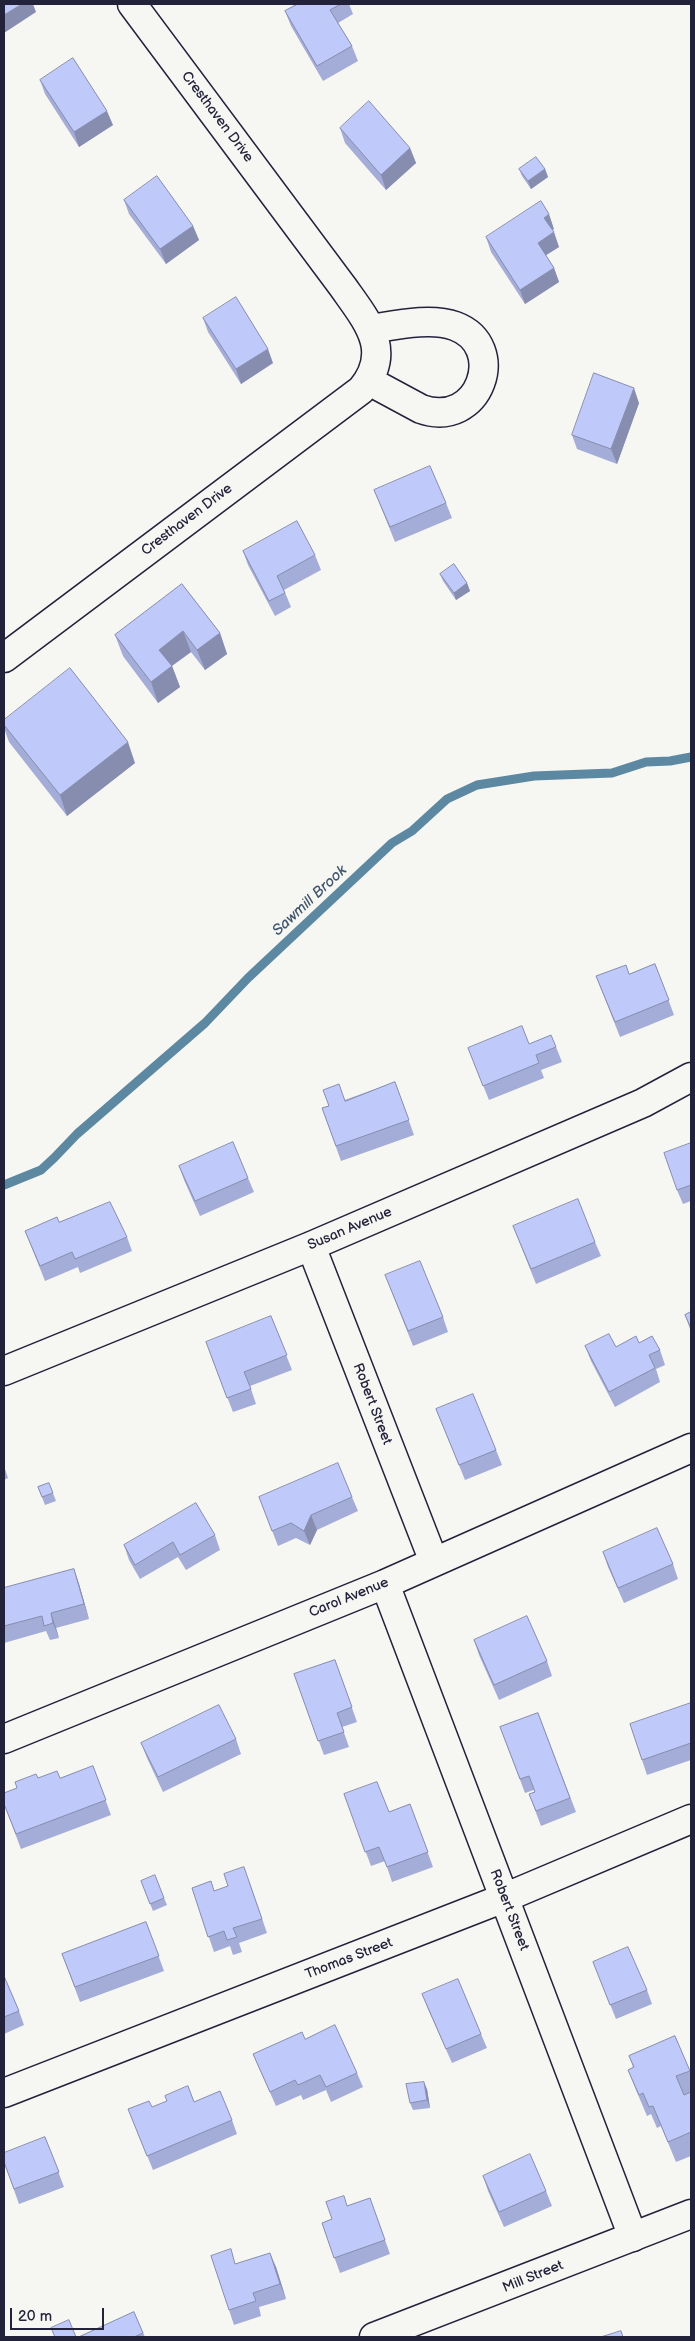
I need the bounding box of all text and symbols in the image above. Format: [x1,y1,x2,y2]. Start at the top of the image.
street label: Cresthaven Drive [177,68,257,166]
street label: Cresthaven Drive [138,480,236,560]
water label: Sawmill Brook [269,862,351,940]
street label: Susan Avenue [305,1204,395,1254]
street label: Robert Street [349,1361,395,1447]
street label: Carol Avenue [307,1574,391,1622]
street label: Robert Street [486,1867,532,1953]
street label: Thomas Street [303,1935,395,1983]
street label: Mill Street [500,2257,566,2297]
scale bar [12,2298,106,2330]
text: 20 m [18,2307,52,2326]

